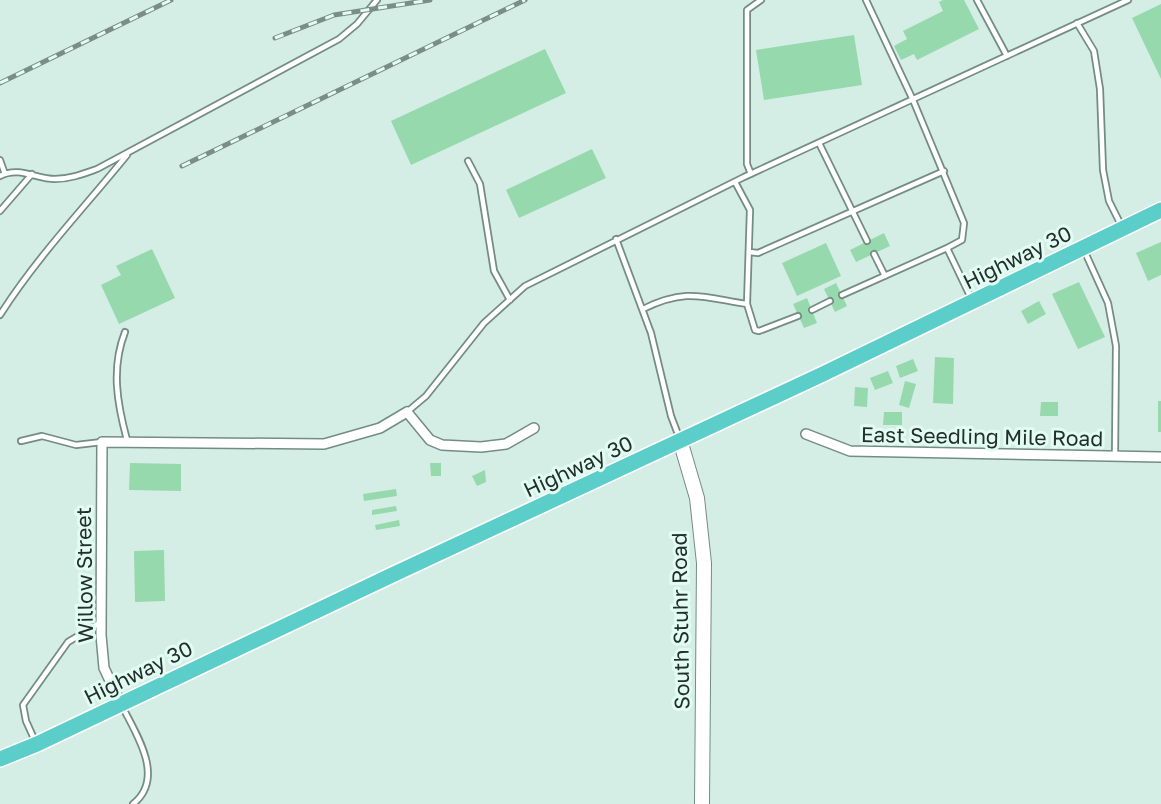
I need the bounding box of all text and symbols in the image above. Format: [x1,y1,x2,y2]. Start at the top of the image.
street label: Highway 30 [958,220,1076,294]
street label: East Seedling Mile Road [861,421,1103,451]
street label: Highway 30 [519,429,637,503]
street label: Willow Street [70,507,98,643]
street label: South Stuhr Road [665,532,695,710]
street label: Highway 30 [79,635,197,709]

